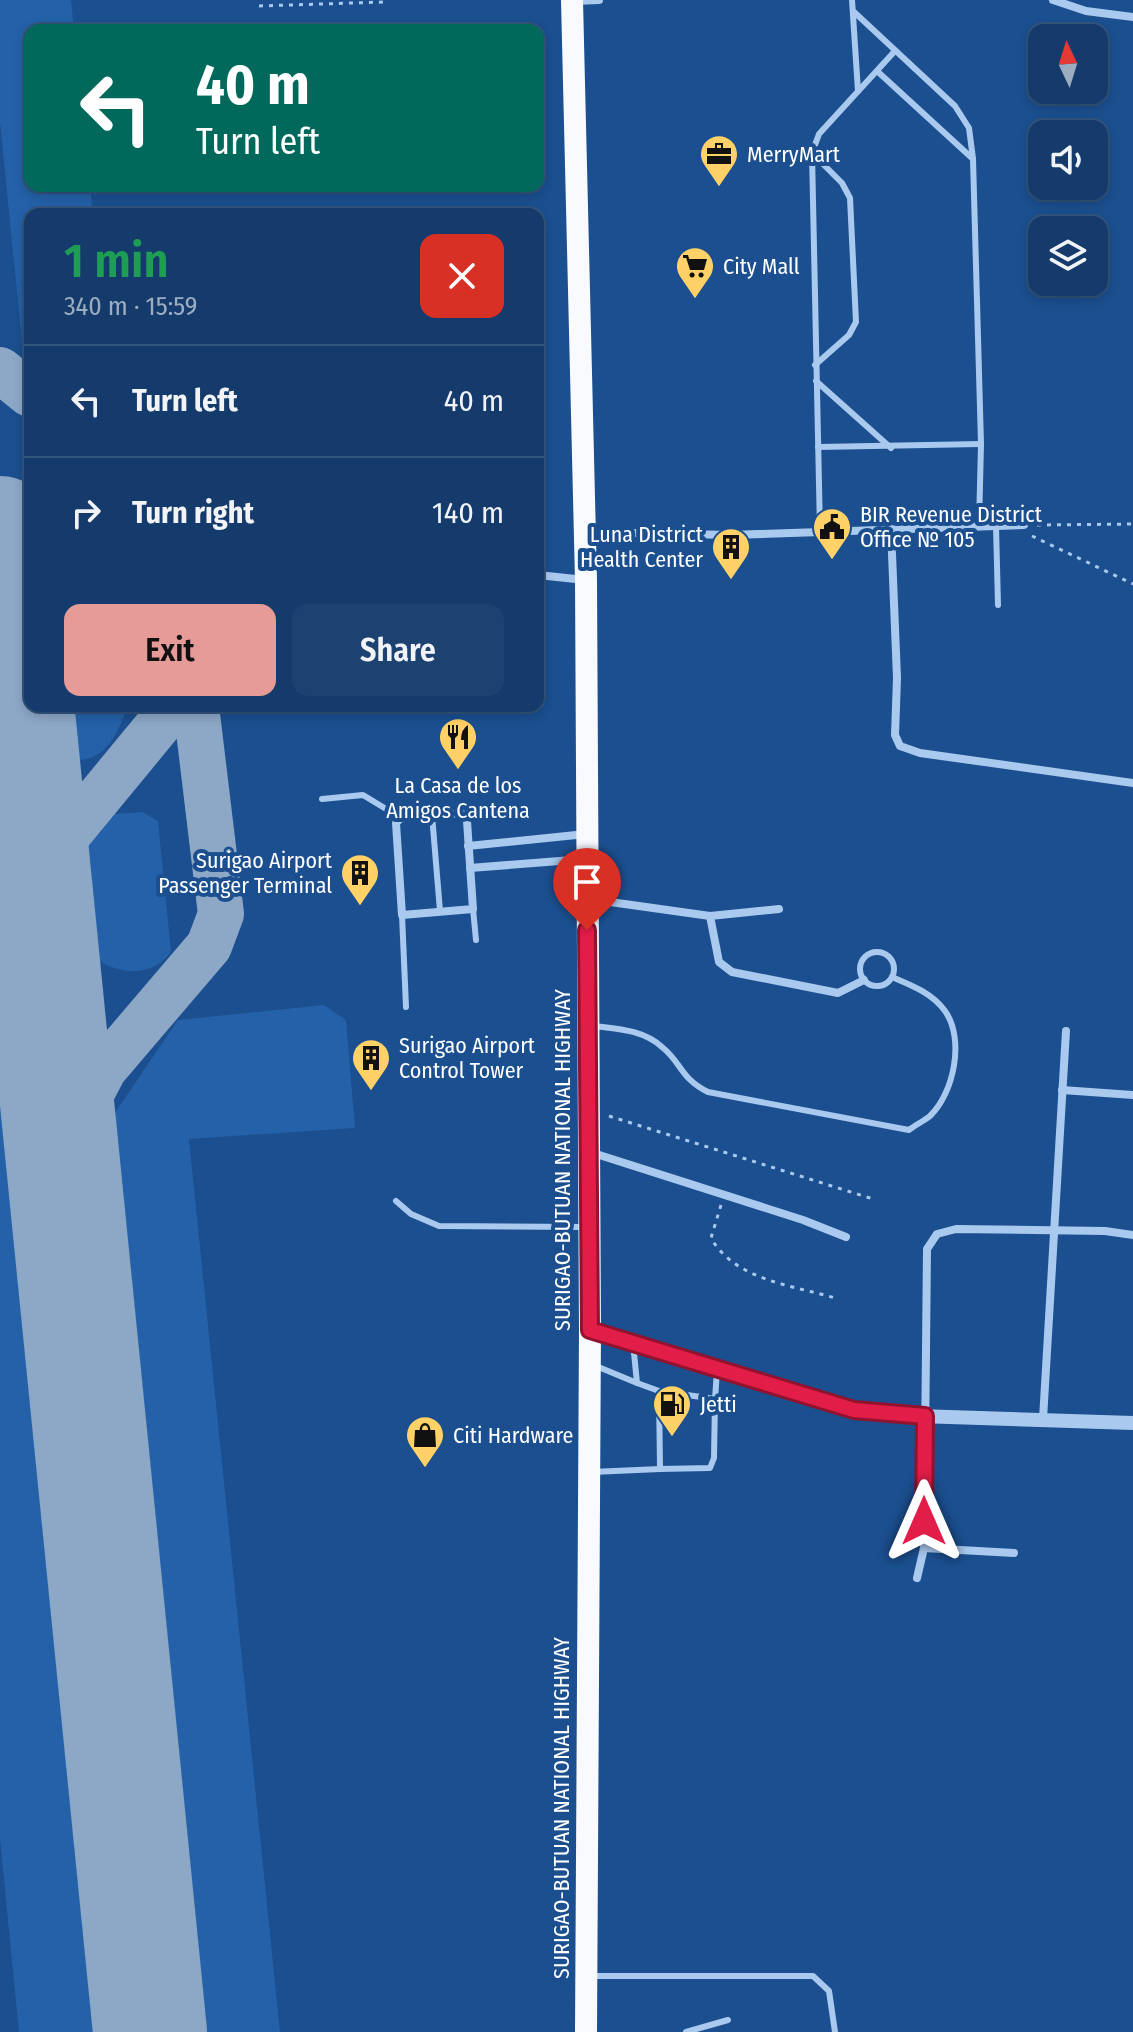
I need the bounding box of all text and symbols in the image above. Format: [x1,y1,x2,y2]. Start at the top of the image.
north arrow [1028,24,1108,104]
map controls [1028,24,1108,296]
text: 40 m [196,52,310,119]
icon: left [64,56,168,160]
text: Turn left [196,120,320,164]
button: sound [1028,120,1108,200]
office icon: MerryMart [698,133,740,188]
place label: MerryMart [747,141,841,168]
button: layers [1028,216,1108,296]
text: 1 min [64,232,169,290]
button: close [420,234,504,318]
supermarket icon: City Mall [674,245,716,300]
place label: City Mall [723,253,800,280]
text: 340 m · 15:59 [64,291,197,322]
icon: left [64,379,108,423]
text: Turn left [132,383,238,419]
text: 40 m [444,383,504,419]
icon: right [64,491,108,535]
text: Turn right [132,495,254,531]
text: 140 m [432,495,504,531]
place label: BIR Revenue District Office № 105 [860,501,1043,553]
public building icon: BIR Revenue District Office № 105 [811,506,853,561]
place label: Luna District Health Center [580,521,704,573]
building icon: Luna District Health Center [710,526,752,581]
button: Exit [64,604,276,696]
button: Share [292,604,504,696]
restaurant icon: La Casa de los Amigos Cantena [437,716,479,771]
place label: La Casa de los Amigos Cantena [386,772,530,824]
place label: Surigao Airport Passenger Terminal [158,847,333,899]
pin [553,848,621,930]
building icon: Surigao Airport Passenger Terminal [339,852,381,907]
icon: arrive [565,860,609,904]
street label: SURIGAO-BUTUAN NATIONAL HIGHWAY [549,989,576,1331]
place label: Surigao Airport Control Tower [399,1032,536,1084]
building icon: Surigao Airport Control Tower [350,1037,392,1092]
fuel station icon: Jetti [651,1383,693,1438]
place label: Jetti [700,1391,737,1418]
shop icon: Citi Hardware [404,1414,446,1469]
place label: Citi Hardware [453,1422,573,1449]
position arrow [882,1479,966,1563]
street label: SURIGAO-BUTUAN NATIONAL HIGHWAY [548,1637,575,1979]

